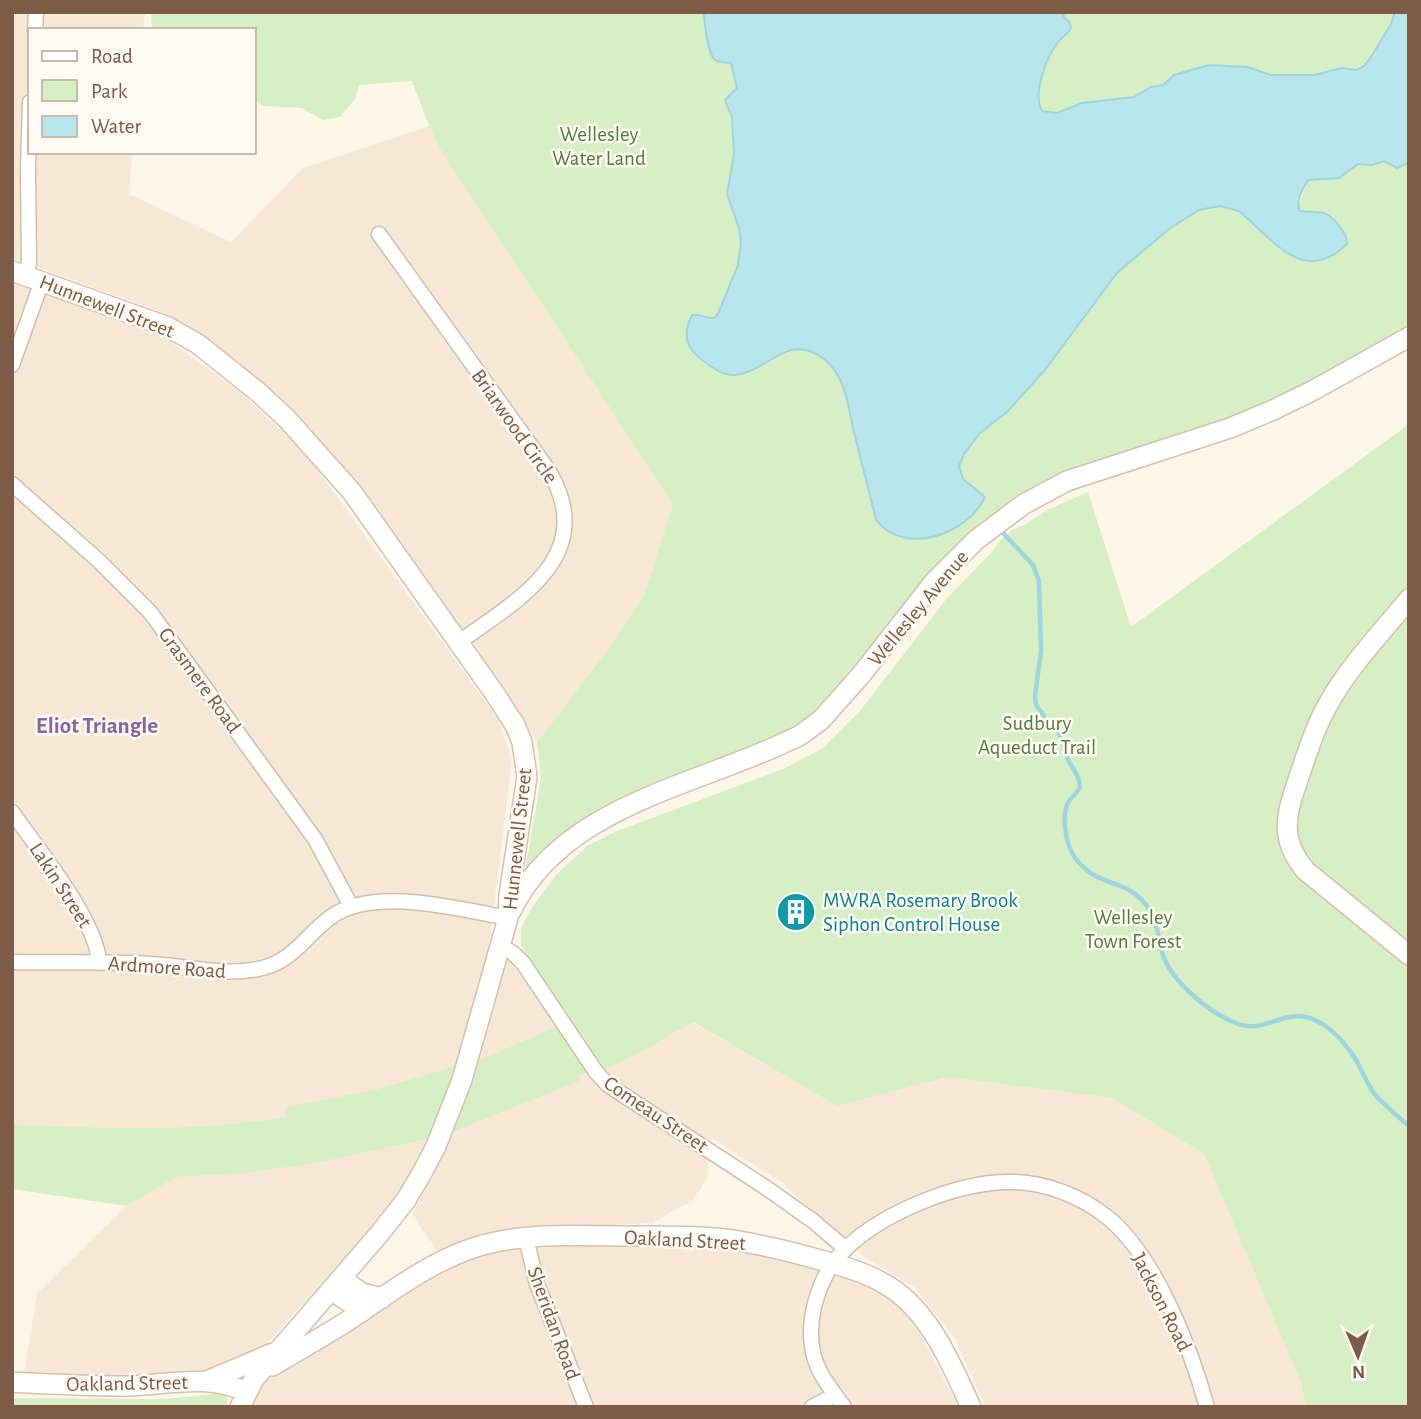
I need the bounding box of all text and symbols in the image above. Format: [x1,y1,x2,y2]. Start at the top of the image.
legend [28,28,256,154]
text: Road [91,46,133,67]
text: Park [91,81,128,102]
text: Water [91,116,141,137]
park label: Wellesley Water Land [552,124,646,169]
street label: Hunnewell Street [36,271,177,342]
street label: Briarwood Circle [468,365,562,487]
street label: Wellesley Avenue [864,546,973,670]
street label: Grasmere Road [155,624,245,737]
park label: Sudbury Aqueduct Trail [978,713,1096,758]
district label: Eliot Triangle [36,715,158,738]
street label: Hunnewell Street [500,767,535,911]
street label: Lakin Street [25,839,96,932]
place label: MWRA Rosemary Brook Siphon Control House [823,890,1018,935]
building icon: MWRA Rosemary Brook Siphon Control House [775,891,817,933]
park label: Wellesley Town Forest [1085,907,1182,952]
street label: Ardmore Road [107,953,227,982]
street label: Comeau Street [600,1072,712,1157]
street label: Oakland Street [624,1227,747,1254]
street label: Jackson Road [1128,1250,1195,1355]
street label: Sheridan Road [523,1264,584,1383]
north arrow [1323,1321,1393,1391]
text: N [1352,1362,1365,1381]
street label: Oakland Street [66,1372,188,1395]

